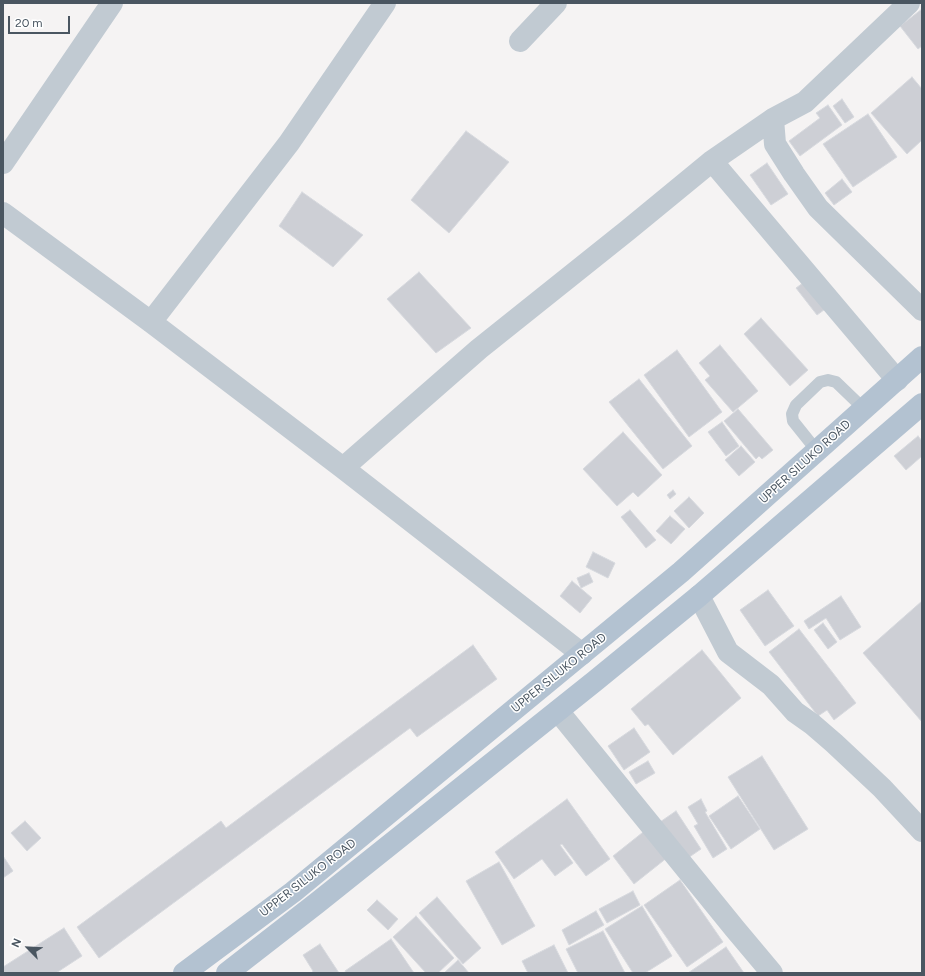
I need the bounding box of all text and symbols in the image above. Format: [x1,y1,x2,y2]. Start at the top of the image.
scale bar [10,8,72,34]
text: 20 m [15,16,43,30]
street label: UPPER SILUKO ROAD [756,417,854,507]
street label: UPPER SILUKO ROAD [509,630,609,716]
street label: UPPER SILUKO ROAD [257,836,359,920]
north arrow [8,928,48,968]
text: N [9,936,24,949]

